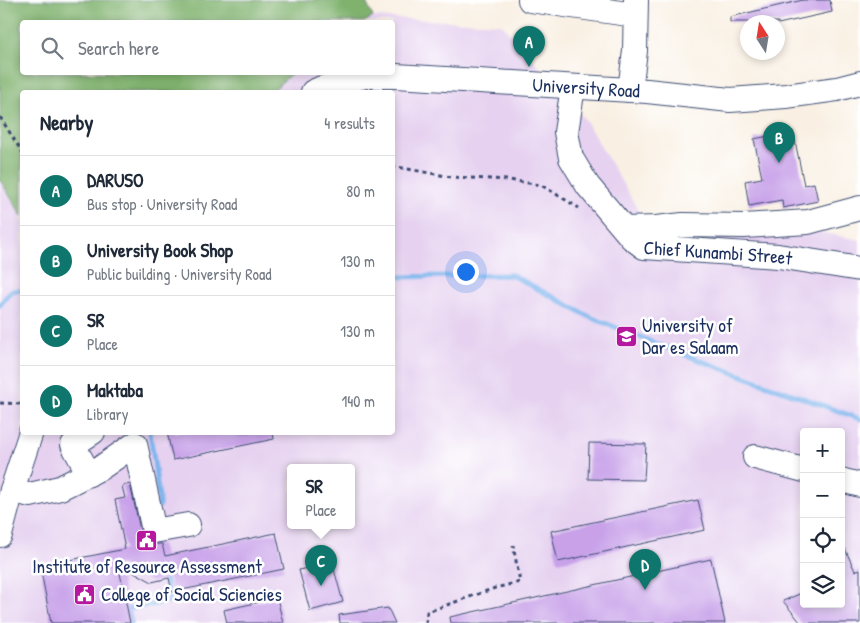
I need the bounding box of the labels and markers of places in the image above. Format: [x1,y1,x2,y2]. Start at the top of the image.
pin: A [513,26,545,67]
pin: B [763,122,795,163]
place label: University of Dar es Salaam [642,312,739,360]
school or university icon: University of Dar es Salaam [614,324,638,348]
public building icon: Institute of Resource Assessment [135,528,159,552]
pin: C [305,545,337,586]
pin: D [629,549,661,590]
place label: Institute of Resource Assessment [32,553,262,579]
place label: College of Social Sciencies [101,581,282,607]
public building icon: College of Social Sciencies [73,582,97,606]

